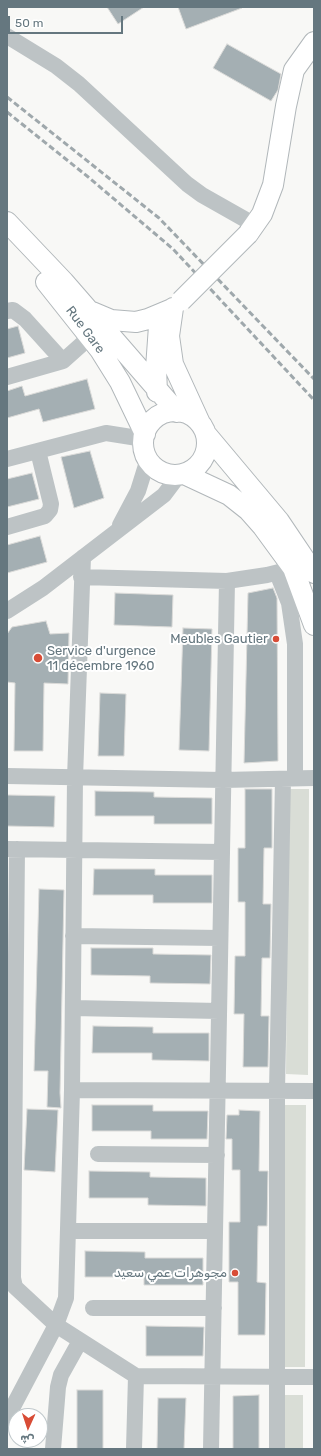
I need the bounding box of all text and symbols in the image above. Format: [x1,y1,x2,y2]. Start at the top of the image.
scale bar [10,8,125,34]
text: 50 m [15,16,43,30]
street label: Rue Gare [62,303,108,357]
place label: Meubles Gautier [170,631,268,647]
marker: Meubles Gautier [271,634,281,644]
place label: Service d'urgence 11 décembre 1960 [47,643,156,674]
marker: Service d'urgence 11 décembre 1960 [32,652,44,664]
place label: مجوهرات عمي سعيد [114,1265,227,1281]
marker: مجوهرات عمي سعيد [230,1268,240,1278]
north arrow [8,1408,48,1448]
text: ش [20,1433,35,1446]

